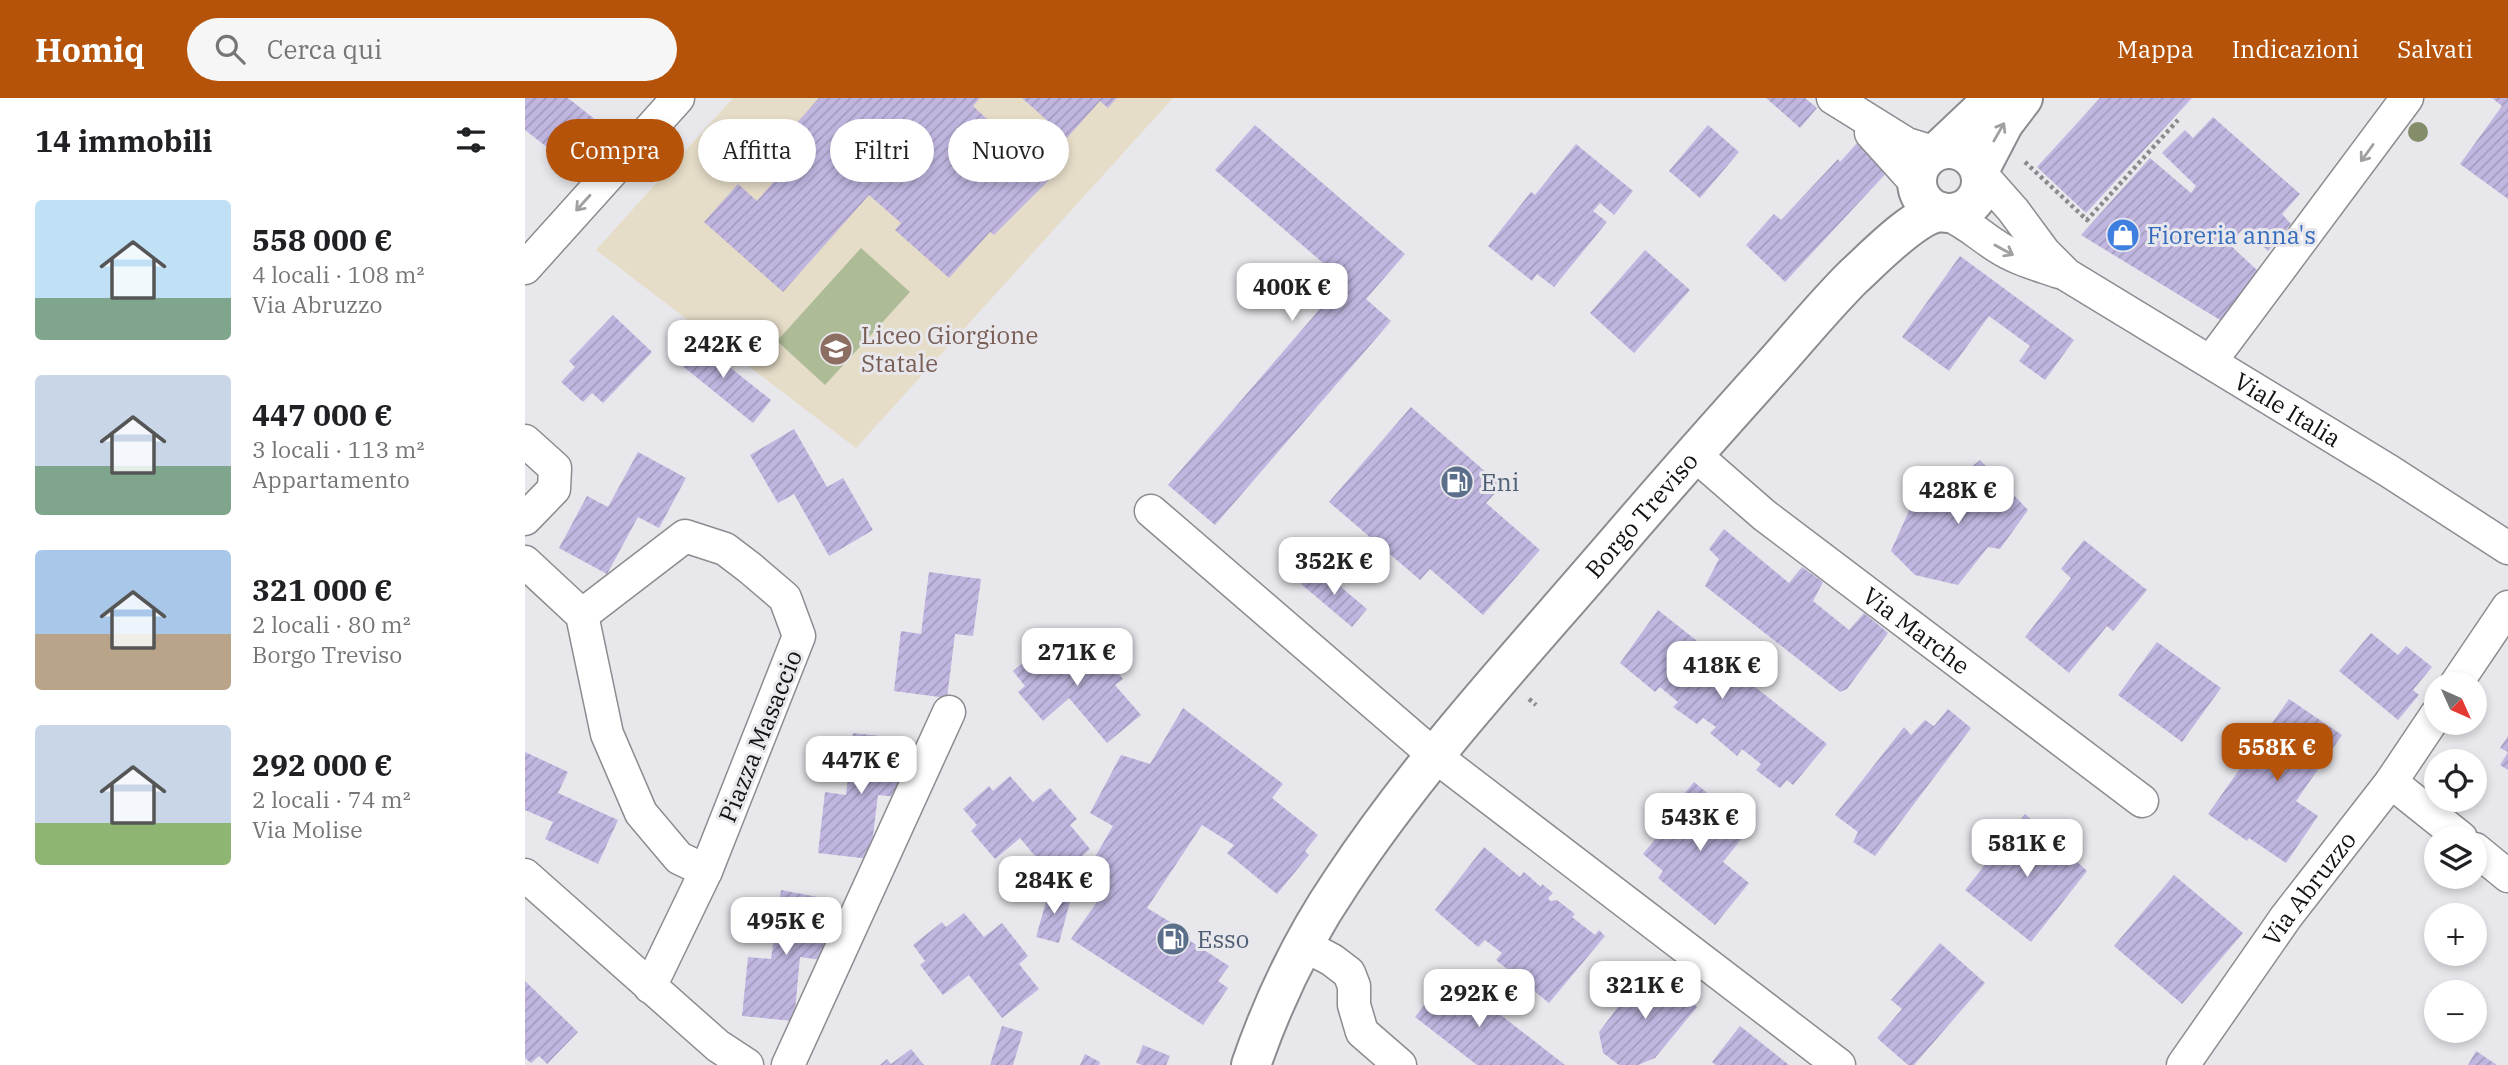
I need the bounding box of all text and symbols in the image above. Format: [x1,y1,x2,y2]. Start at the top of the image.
search box [187,18,677,81]
text: Homiq [35,28,145,71]
icon: search [211,30,249,68]
text: Cerca qui [267,32,382,66]
text: Mappa [2117,33,2194,65]
text: Indicazioni [2232,33,2359,65]
text: Salvati [2397,33,2473,65]
chip: Compra [546,119,684,182]
chip: Affitta [698,119,816,182]
chip: Filtri [830,119,934,182]
chip: Nuovo [948,119,1069,182]
text: 14 immobili [35,121,212,160]
icon: filters [452,121,490,159]
one-way arrow [1992,123,2006,143]
one-way arrow [2360,144,2375,163]
one-way arrow [576,194,592,212]
shop icon: Fioreria anna's [2104,216,2142,254]
place label: Fioreria anna's [2147,219,2316,251]
text: 558 000 € [252,220,393,259]
icon: home [91,228,175,312]
one-way arrow [1993,244,2014,257]
text: 4 locali · 108 m² [252,259,424,289]
pin: 400K € [1235,264,1349,323]
text: 400K € [1253,271,1331,301]
text: Via Abruzzo [252,289,382,319]
place label: Liceo Giorgione Statale [861,319,1038,379]
pin: 242K € [666,320,780,380]
text: 242K € [684,328,762,358]
school or university icon: Liceo Giorgione Statale [817,330,855,368]
street label: Viale Italia [2228,365,2347,454]
text: 447 000 € [252,395,393,434]
icon: home [91,403,175,487]
text: 3 locali · 113 m² [252,434,424,464]
street label: Borgo Treviso [1578,445,1705,585]
fuel station icon: Eni [1438,463,1476,501]
text: Appartamento [252,464,410,494]
place label: Eni [1481,466,1519,498]
pin: 428K € [1901,466,2015,526]
text: 428K € [1919,474,1997,504]
pin: 352K € [1277,538,1391,597]
text: 352K € [1295,545,1373,575]
text: 321 000 € [252,570,393,609]
icon: home [91,578,175,662]
street label: Via Marche [1856,579,1977,681]
text: 2 locali · 80 m² [252,609,411,639]
pin: 271K € [1020,628,1134,688]
text: 271K € [1038,636,1116,666]
text: Borgo Treviso [252,639,402,669]
pin: 418K € [1665,642,1779,701]
street label: Piazza Masaccio [711,645,809,827]
text: 418K € [1683,649,1761,679]
north arrow [2424,672,2487,735]
map controls [2424,672,2487,1043]
pin: 558K € [2220,724,2334,783]
text: 558K € [2238,731,2316,761]
pin: 447K € [804,736,918,796]
text: 447K € [822,744,900,774]
text: 292 000 € [252,745,393,784]
button: locate [2424,749,2487,812]
icon: home [91,753,175,837]
text: 2 locali · 74 m² [252,784,411,814]
pin: 543K € [1643,794,1757,853]
text: 543K € [1661,801,1739,831]
text: Via Molise [252,814,363,844]
pin: 581K € [1970,820,2084,879]
street label: Via Abruzzo [2255,824,2363,952]
button: layers [2424,826,2487,889]
text: 581K € [1988,827,2066,857]
pin: 284K € [997,856,1111,916]
text: 284K € [1015,864,1093,894]
pin: 495K € [729,898,843,957]
button: + [2424,903,2487,966]
text: 495K € [747,905,825,935]
fuel station icon: Esso [1154,920,1192,958]
place label: Esso [1197,923,1249,955]
pin: 321K € [1588,962,1702,1021]
text: 321K € [1606,969,1684,999]
pin: 292K € [1422,970,1536,1029]
text: 292K € [1440,977,1518,1007]
button: − [2424,980,2487,1043]

